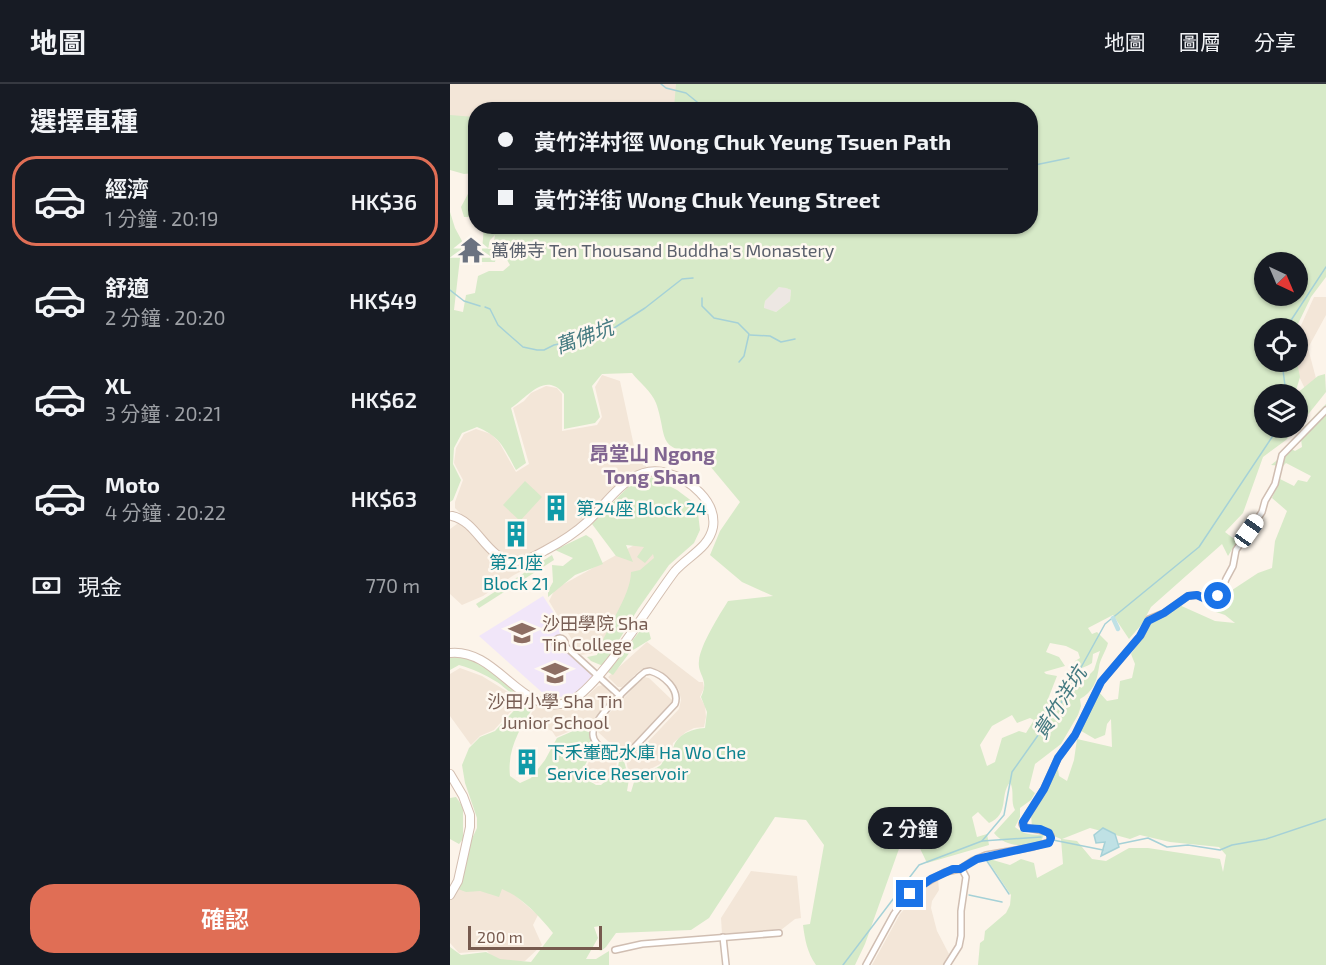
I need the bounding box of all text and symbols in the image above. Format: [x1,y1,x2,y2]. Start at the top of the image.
text: 地圖 [30,25,86,59]
text: 地圖 [1104,29,1146,54]
text: 圖層 [1179,29,1221,54]
text: 分享 [1254,29,1296,54]
text: 選擇車種 [30,104,138,136]
text: 黃竹洋村徑 Wong Chuk Yeung Tsuen Path [534,128,951,154]
icon: car [33,174,87,228]
text: 經濟 [105,175,149,201]
text: 黃竹洋街 Wong Chuk Yeung Street [534,186,880,212]
text: HK$36 [351,188,417,214]
text: 1 分鐘 · 20:19 [105,206,218,230]
temple icon: 萬佛寺 Ten Thousand Buddha's Monastery [456,235,486,265]
place label: 萬佛寺 Ten Thousand Buddha's Monastery [491,239,835,261]
north arrow [1254,252,1308,306]
map controls [1254,252,1308,438]
icon: car [33,273,87,327]
text: 舒適 [105,274,149,300]
text: HK$49 [349,287,417,313]
text: 2 分鐘 · 20:20 [105,305,226,329]
water label: 萬佛坑 [552,313,619,358]
button: locate [1254,318,1308,372]
icon: car [33,372,87,426]
text: XL [105,372,131,398]
button: layers [1254,384,1308,438]
text: HK$62 [350,386,417,412]
text: 3 分鐘 · 20:21 [105,401,221,425]
district label: 昂堂山 Ngong Tong Shan [589,441,715,488]
icon: car [33,471,87,525]
text: Moto [105,471,160,497]
text: HK$63 [351,485,417,511]
building icon: 第24座 Block 24 [541,493,571,523]
place label: 第24座 Block 24 [576,497,707,519]
text: 4 分鐘 · 20:22 [105,500,226,524]
car [1231,511,1267,551]
building icon: 第21座 Block 21 [501,519,531,549]
place label: 第21座 Block 21 [483,551,549,594]
icon: cash [30,569,63,602]
text: 現金 [78,573,122,599]
text: 770 m [365,573,420,597]
route start [1204,582,1231,609]
place label: 沙田學院 Sha Tin College [542,612,648,655]
school or university icon: 沙田學院 Sha Tin College [507,618,537,648]
school or university icon: 沙田小學 Sha Tin Junior School [540,658,570,688]
water label: 黃竹洋坑 [1028,659,1092,742]
place label: 沙田小學 Sha Tin Junior School [487,690,623,733]
place label: 下禾輋配水庫 Ha Wo Che Service Reservoir [547,741,746,784]
building icon: 下禾輋配水庫 Ha Wo Che Service Reservoir [512,747,542,777]
callout: 2 分鐘 [868,807,952,849]
text: 2 分鐘 [882,816,938,840]
route end [896,880,923,907]
button: 確認 [30,884,420,953]
scale bar [468,923,602,950]
text: 200 m [477,927,523,946]

